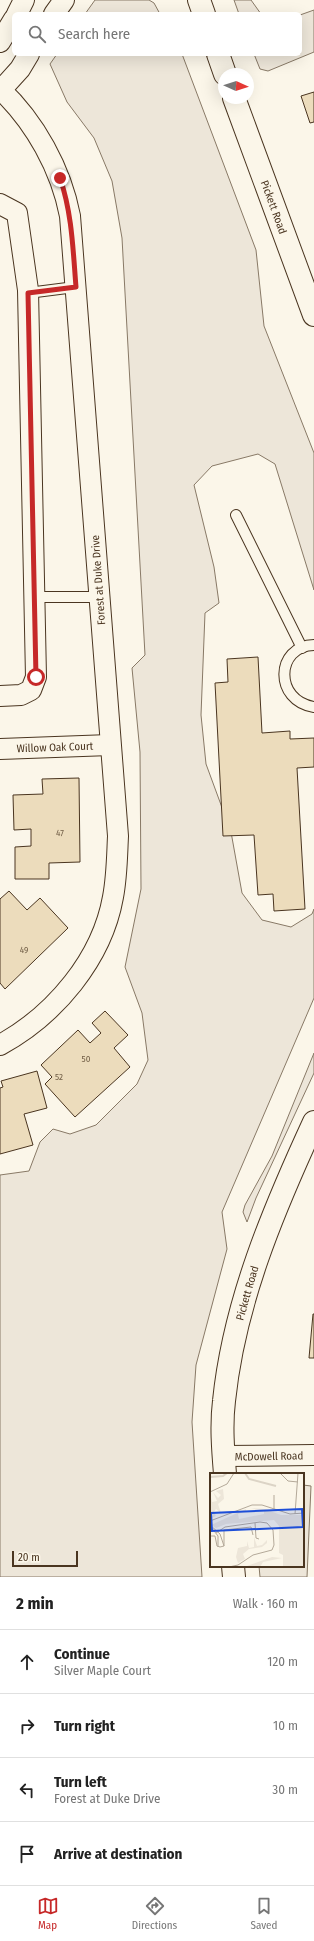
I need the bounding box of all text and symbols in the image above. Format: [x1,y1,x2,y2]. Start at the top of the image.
search box [12,12,302,56]
icon: search [26,23,48,45]
text: Search here [58,25,130,43]
north arrow [218,68,254,104]
route end [51,169,69,187]
street label: Pickett Road [258,179,289,236]
street label: Forest at Duke Drive [89,535,108,625]
route start [27,668,45,686]
street label: Willow Oak Court [17,740,94,755]
house number: 47 [56,828,64,838]
house number: 49 [20,945,28,955]
house number: 50 [82,1054,91,1064]
house number: 52 [55,1072,63,1082]
street label: Pickett Road [233,1264,261,1322]
street label: McDowell Road [235,1449,303,1464]
inset map [210,1473,304,1567]
scale bar [12,1549,78,1568]
text: 20 m [18,1551,40,1564]
text: 2 min [16,1593,54,1614]
text: Walk · 160 m [233,1596,298,1611]
text: Continue [54,1645,110,1663]
icon: ahead [16,1651,38,1673]
text: 120 m [267,1654,298,1669]
text: Silver Maple Court [54,1663,151,1678]
icon: right [16,1715,38,1737]
text: Turn right [54,1717,115,1735]
text: 10 m [273,1718,298,1733]
text: Turn left [54,1773,107,1791]
icon: left [16,1779,38,1801]
text: 30 m [272,1782,298,1797]
text: Forest at Duke Drive [54,1791,161,1806]
icon: arrive [16,1843,38,1865]
text: Arrive at destination [54,1845,182,1863]
tab: Map [37,1895,59,1932]
tab: Directions [132,1895,177,1932]
tab: Saved [251,1895,277,1932]

